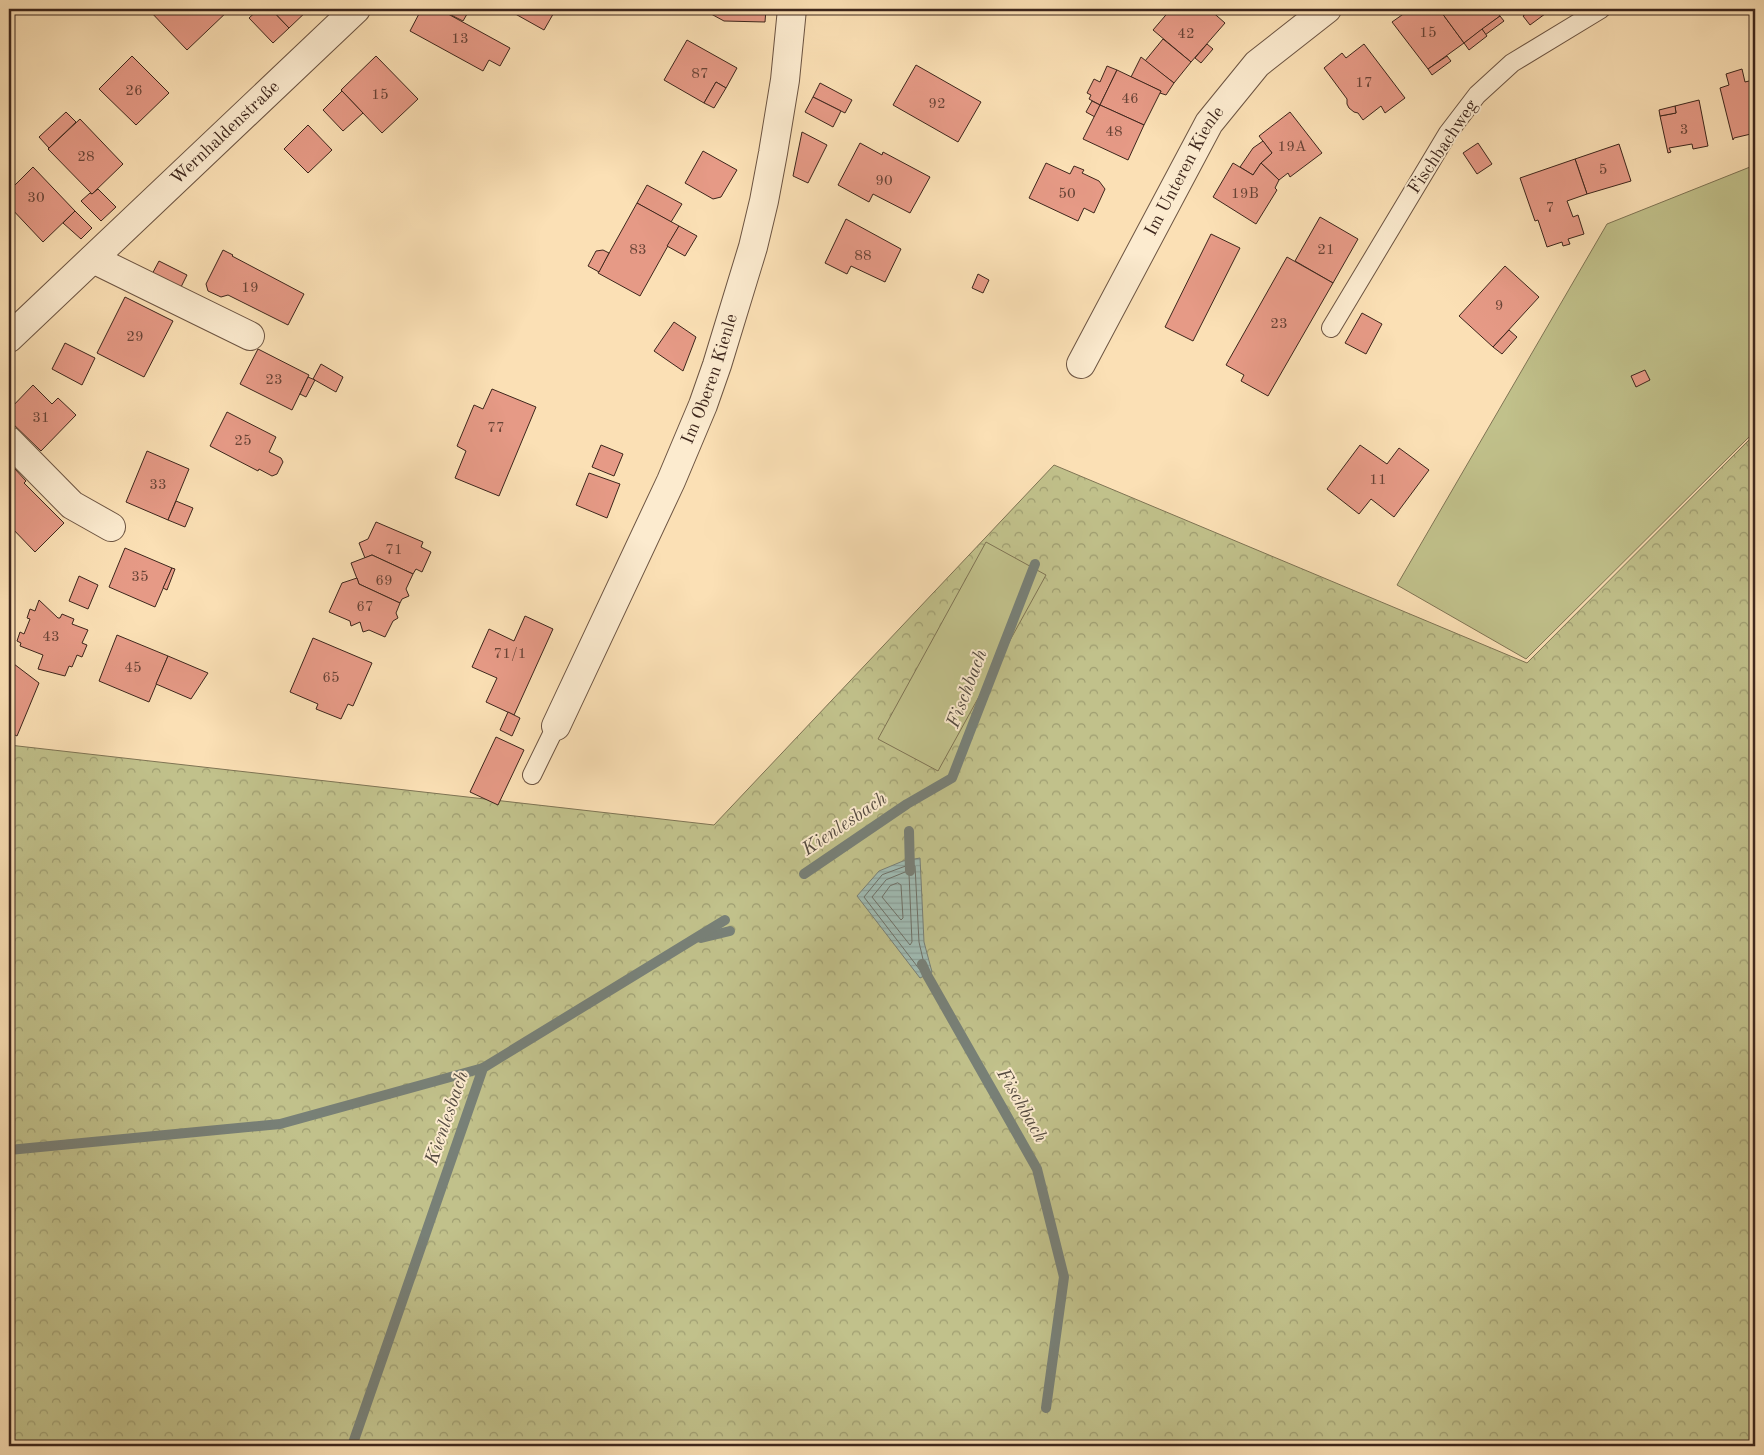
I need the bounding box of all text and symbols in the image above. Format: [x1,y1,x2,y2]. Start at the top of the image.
house number: 15 [1419,26,1437,41]
house number: 42 [1177,27,1195,42]
house number: 13 [451,32,469,47]
house number: 87 [691,67,709,82]
house number: 17 [1355,76,1373,91]
street label: Wernhaldenstraße [168,78,283,188]
house number: 26 [125,84,143,99]
house number: 15 [371,88,389,103]
house number: 46 [1121,92,1139,107]
street label: Fischbachweg [1405,96,1481,197]
house number: 92 [928,97,946,112]
street label: Im Unteren Kienle [1142,103,1228,239]
house number: 3 [1680,123,1688,138]
house number: 48 [1105,125,1123,140]
house number: 19A [1278,140,1307,155]
house number: 28 [77,150,95,165]
house number: 5 [1599,163,1607,178]
house number: 90 [875,174,893,189]
house number: 50 [1058,187,1076,202]
house number: 19B [1231,187,1259,202]
house number: 30 [27,191,45,206]
house number: 7 [1546,201,1554,216]
house number: 83 [629,243,647,258]
house number: 21 [1317,243,1335,258]
house number: 88 [854,249,872,264]
house number: 19 [241,281,259,296]
house number: 9 [1495,299,1503,314]
street label: Im Oberen Kienle [679,312,741,447]
house number: 23 [1270,317,1288,332]
house number: 29 [126,330,144,345]
house number: 23 [265,373,283,388]
house number: 31 [32,411,50,426]
house number: 77 [487,421,505,436]
house number: 25 [234,434,252,449]
house number: 11 [1369,473,1387,488]
house number: 33 [149,478,167,493]
house number: 71 [385,543,403,558]
house number: 35 [131,570,149,585]
house number: 69 [375,574,393,589]
house number: 67 [356,600,374,615]
house number: 43 [42,630,60,645]
house number: 71/1 [494,647,526,662]
water label: Fischbach [944,647,992,732]
house number: 45 [124,661,142,676]
house number: 65 [322,671,340,686]
water label: Kienlesbach [798,790,891,861]
water label: Fischbach [992,1065,1050,1147]
water label: Kienlesbach [423,1068,473,1168]

